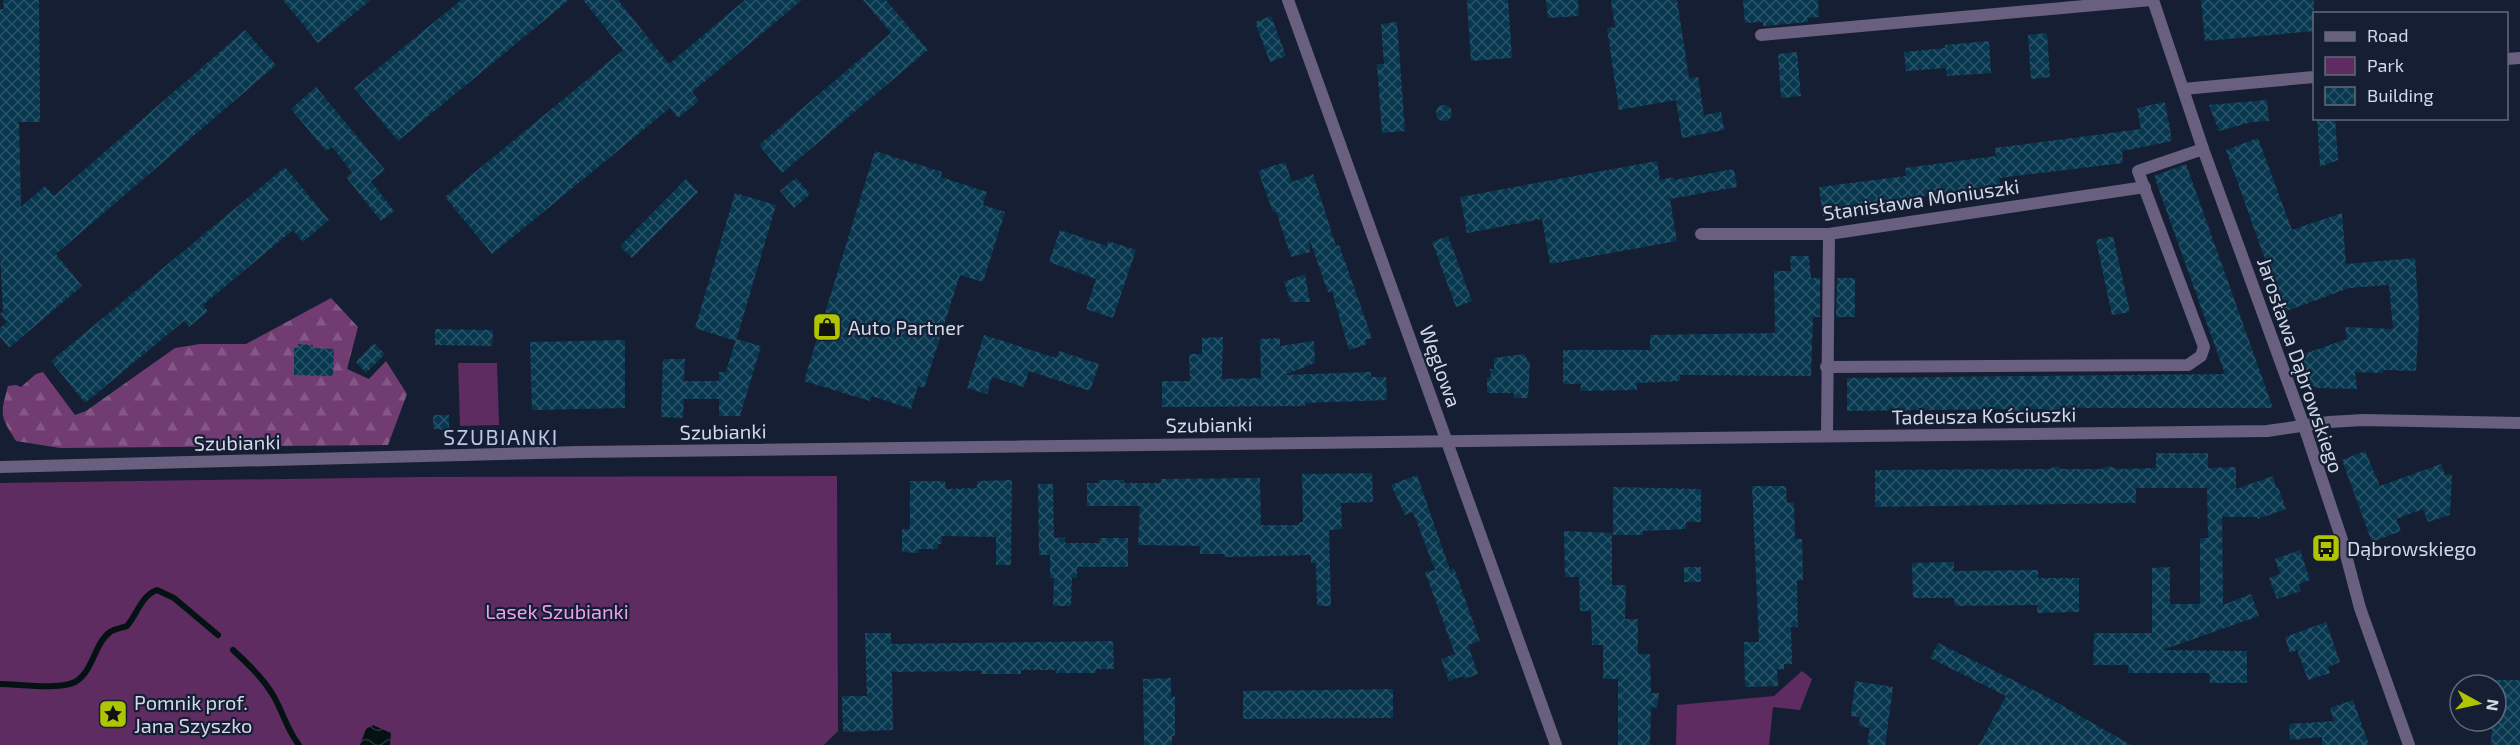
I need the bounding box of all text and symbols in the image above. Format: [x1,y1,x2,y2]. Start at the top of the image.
legend [2313,12,2508,120]
text: Road [2367,24,2408,46]
text: Park [2367,54,2404,76]
text: Building [2367,84,2434,106]
street label: Stanisława Moniuszki [1821,173,2021,225]
street label: Jarosława Dąbrowskiego [2253,254,2349,476]
shop icon: Auto Partner [811,311,843,343]
place label: Auto Partner [848,315,964,339]
street label: Węglowa [1415,322,1467,410]
street label: Tadeusza Kościuszki [1891,401,2077,429]
street label: Szubianki [1165,411,1253,437]
street label: Szubianki [679,418,767,444]
district label: SZUBIANKI [443,424,559,449]
street label: Szubianki [193,429,281,455]
bus stop icon: Dąbrowskiego [2310,532,2342,564]
place label: Dąbrowskiego [2347,536,2477,560]
park label: Lasek Szubianki [485,599,629,623]
north arrow [2448,673,2508,733]
place label: Pomnik prof. Jana Szyszko [134,690,252,737]
place icon: Pomnik prof. Jana Szyszko [97,698,129,730]
text: N [2483,698,2504,712]

